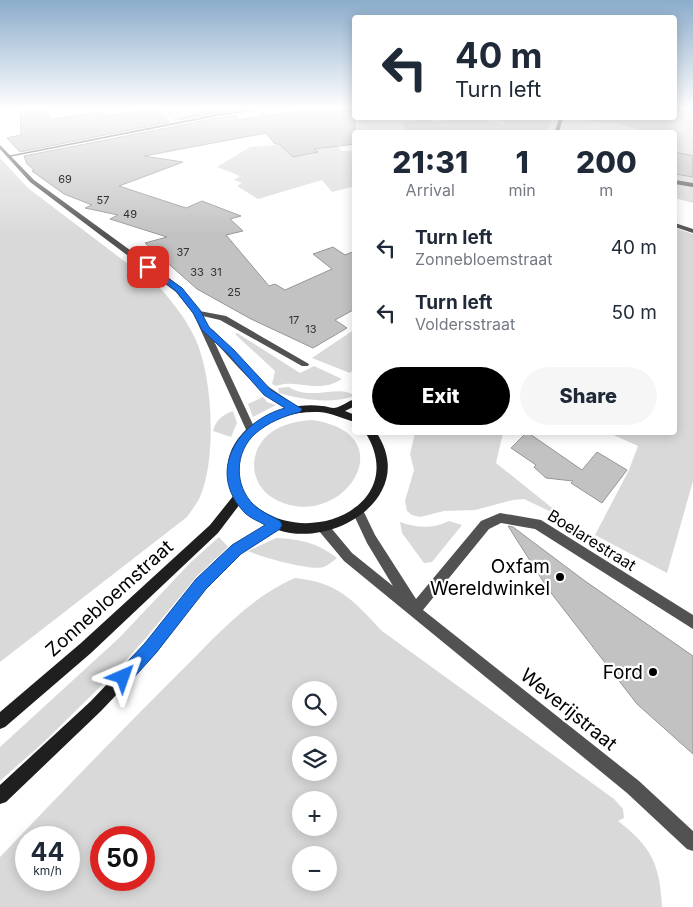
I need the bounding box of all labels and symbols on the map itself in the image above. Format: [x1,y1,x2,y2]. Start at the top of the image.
house number: 69 [58,172,72,186]
house number: 57 [97,193,109,207]
house number: 49 [123,207,137,221]
house number: 37 [176,245,190,259]
pin [127,246,169,288]
house number: 33 [190,265,204,279]
house number: 31 [210,265,222,279]
house number: 25 [227,285,241,299]
house number: 17 [289,313,299,327]
house number: 13 [305,322,317,336]
street label: Boelarestraat [544,505,640,575]
street label: Zonnebloemstraat [41,535,178,662]
place label: Oxfam Wereldwinkel [430,555,550,600]
marker: Oxfam Wereldwinkel [554,571,566,583]
position arrow [96,650,148,702]
place label: Ford [603,661,643,684]
street label: Weverijstraat [516,663,622,755]
marker: Ford [647,666,659,678]
speed limit sign: 50 [90,826,155,891]

